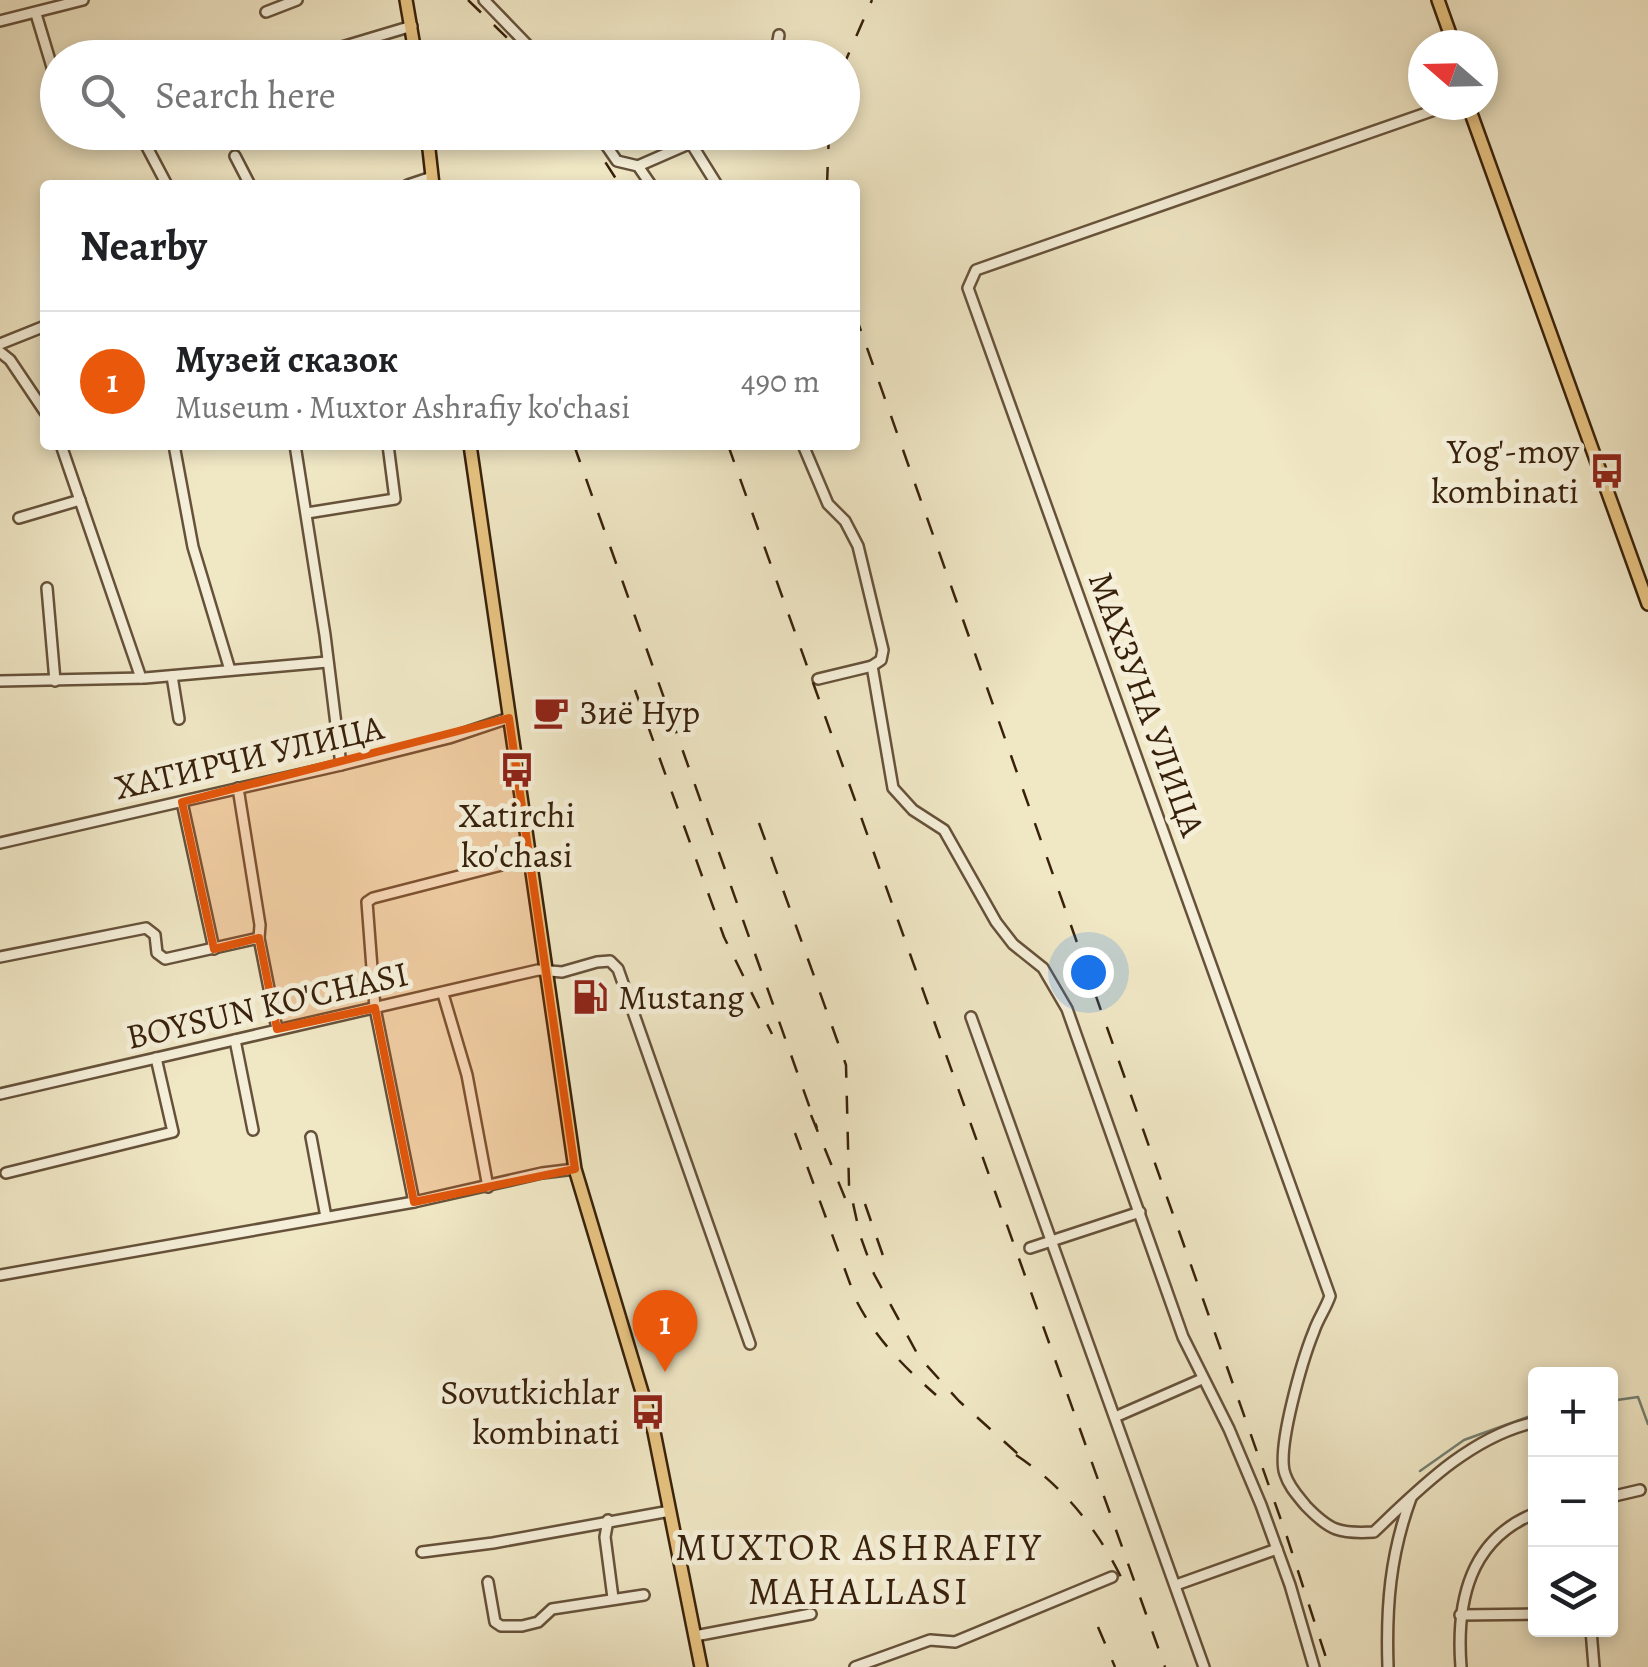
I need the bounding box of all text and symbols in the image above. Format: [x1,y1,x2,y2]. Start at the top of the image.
north arrow [1408,30,1498,120]
search box [40,40,860,150]
icon: search [75,68,130,123]
text: Search here [155,69,336,121]
text: Nearby [80,217,207,274]
text: Музей сказок [175,333,398,385]
text: 1 [107,359,118,403]
text: 490 m [741,359,820,403]
text: Museum · Muxtor Ashrafiy ko'chasi [175,385,630,429]
place label: Yog'-moy kombinati [1431,427,1579,515]
bus stop icon: Yog'-moy kombinati [1588,452,1626,490]
street label: МАХЗУНА УЛИЦА [1077,565,1217,843]
place label: Зиё Нур [579,688,700,736]
cafe icon: Зиё Нур [532,693,570,731]
street label: ХАТИРЧИ УЛИЦА [110,703,389,811]
bus stop icon: Xatirchi ko'chasi [498,751,536,789]
place label: Xatirchi ko'chasi [459,791,575,879]
your location [1063,947,1114,998]
street label: BOYSUN KO'CHASI [121,949,413,1061]
place label: Mustang [618,973,745,1021]
fuel station icon: Mustang [571,978,609,1016]
pin: 1 [632,1290,698,1372]
map controls [1528,1367,1618,1637]
button: + [1528,1367,1618,1457]
place label: Sovutkichlar kombinati [440,1368,620,1456]
bus stop icon: Sovutkichlar kombinati [629,1393,667,1431]
button: − [1528,1457,1618,1547]
district label: MUXTOR ASHRAFIY MAHALLASI [675,1521,1043,1617]
button: layers [1528,1547,1618,1637]

